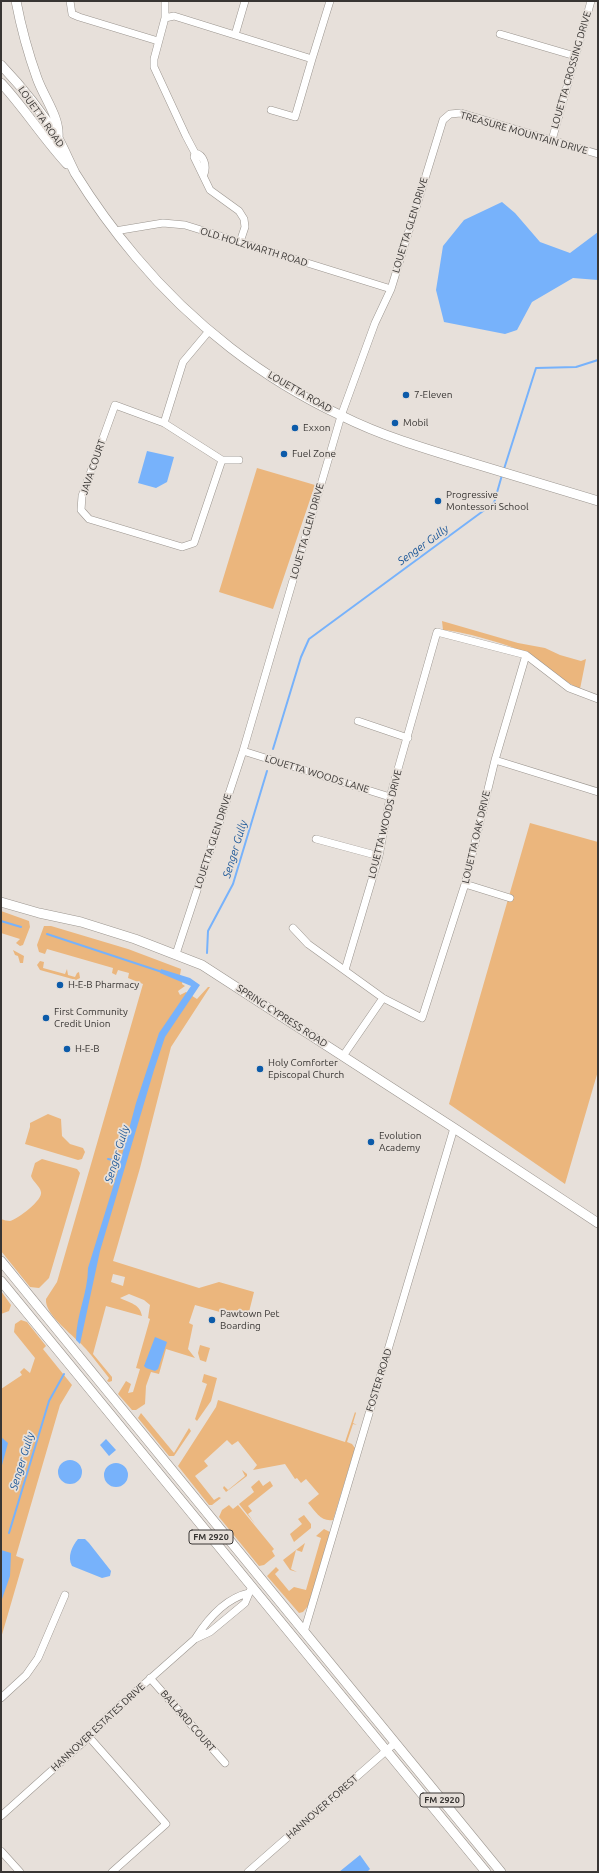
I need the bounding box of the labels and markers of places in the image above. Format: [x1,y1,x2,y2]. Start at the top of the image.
place label: 7-Eleven [414,389,452,401]
marker: 7-Eleven [401,390,411,400]
place label: Mobil [403,417,428,429]
marker: Mobil [390,418,400,428]
place label: Exxon [303,422,330,434]
marker: Exxon [290,423,300,433]
place label: Fuel Zone [292,448,336,460]
marker: Fuel Zone [279,449,289,459]
place label: Progressive Montessori School [446,489,529,512]
marker: Progressive Montessori School [433,496,443,506]
place label: H-E-B Pharmacy [68,979,139,991]
marker: H-E-B Pharmacy [55,980,65,990]
place label: First Community Credit Union [54,1006,128,1030]
marker: First Community Credit Union [41,1013,51,1023]
place label: H-E-B [75,1043,100,1055]
marker: H-E-B [62,1044,72,1054]
place label: Holy Comforter Episcopal Church [268,1057,344,1080]
marker: Holy Comforter Episcopal Church [255,1064,265,1074]
place label: Evolution Academy [379,1130,421,1154]
marker: Evolution Academy [366,1137,376,1147]
place label: Pawtown Pet Boarding [220,1308,280,1332]
marker: Pawtown Pet Boarding [207,1315,217,1325]

